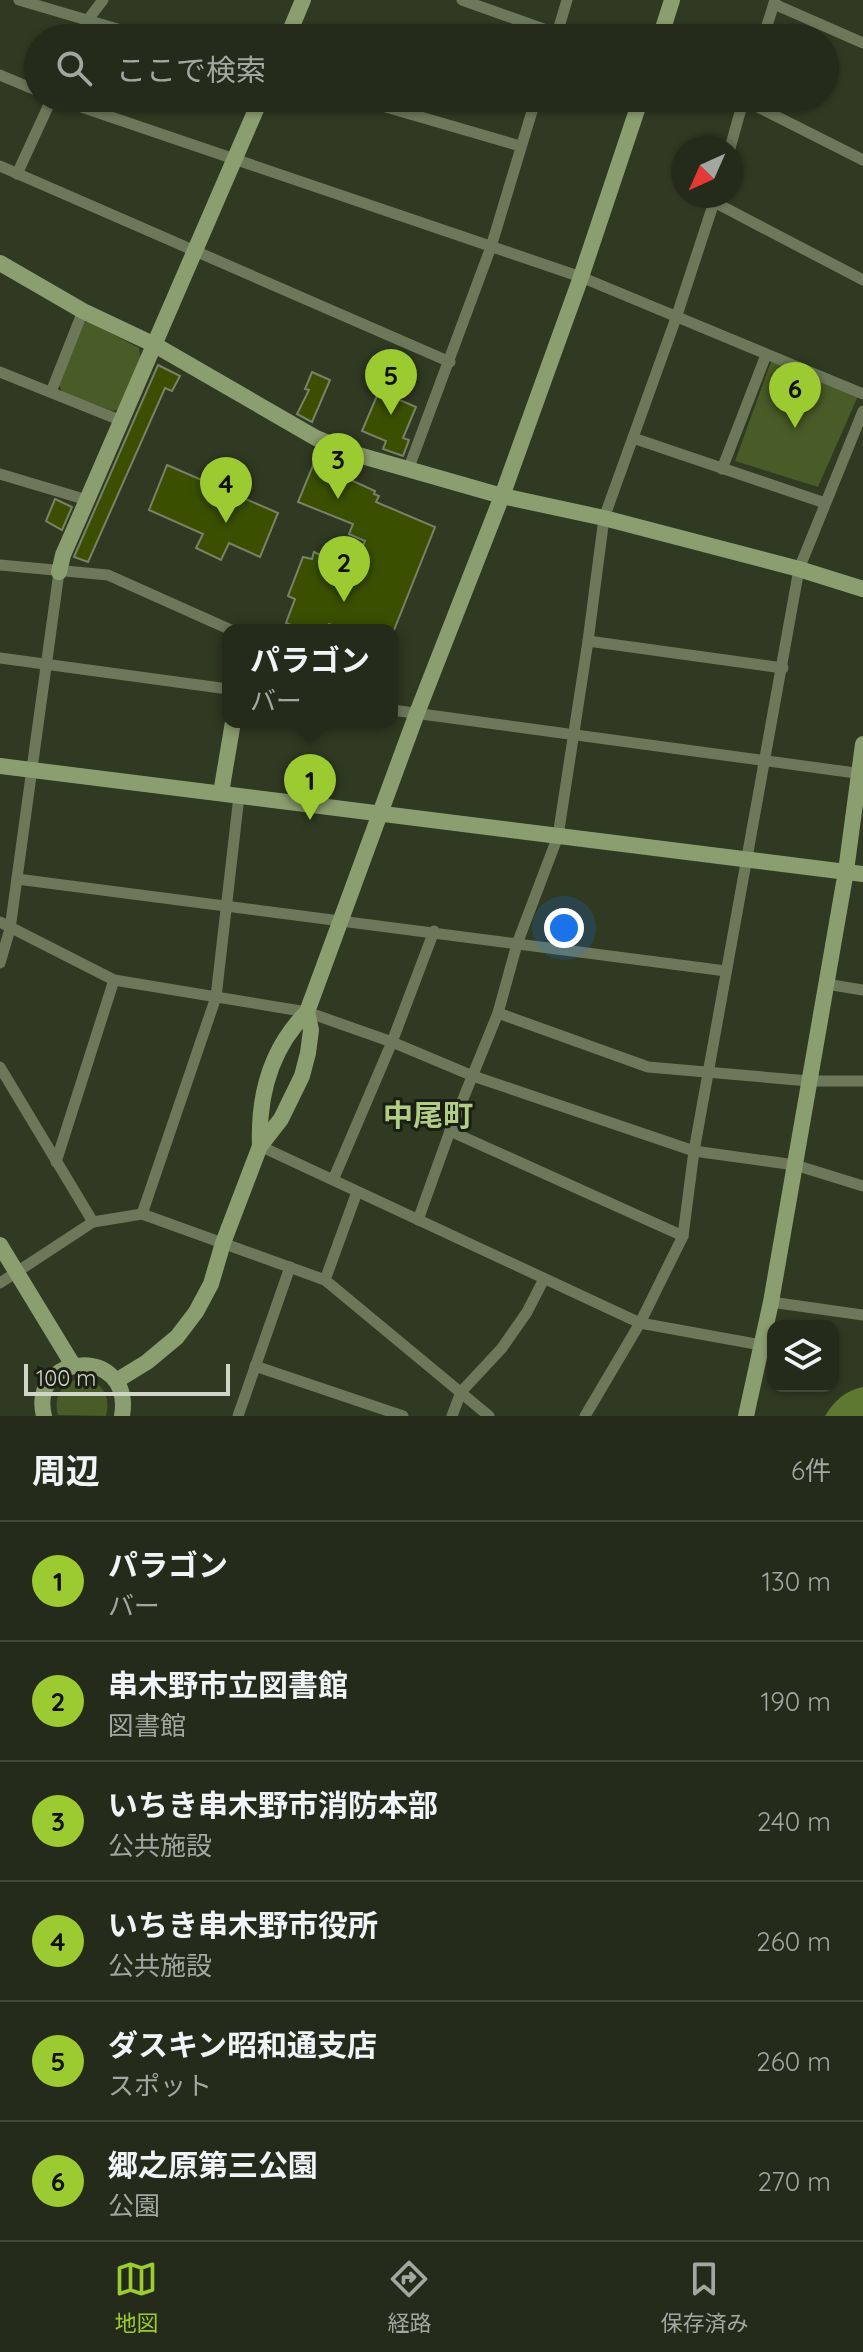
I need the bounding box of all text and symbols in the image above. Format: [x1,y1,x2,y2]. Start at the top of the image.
search box [24,24,839,112]
icon: search [52,46,96,90]
text: ここで検索 [116,51,266,89]
north arrow [671,136,743,208]
pin: 5 [365,349,417,415]
pin: 6 [769,362,821,428]
pin: 3 [312,433,364,499]
pin: 4 [200,457,252,523]
pin: 2 [318,536,370,602]
popup [222,624,398,728]
text: パラゴン [250,641,370,679]
text: バー [250,684,302,717]
pin: 1 [284,754,336,820]
your location [544,908,584,948]
district label: 中尾町 [383,1096,473,1134]
map controls [767,1320,839,1392]
button: layers [767,1320,839,1392]
scale bar [24,1360,230,1396]
text: 100 m [36,1364,96,1392]
text: 周辺 [32,1449,100,1492]
text: 6件 [791,1454,831,1487]
text: パラゴン [108,1546,228,1584]
text: 1 [53,1565,63,1598]
text: 130 m [761,1565,831,1598]
text: バー [108,1589,160,1622]
text: 串木野市立図書館 [108,1666,348,1704]
text: 2 [51,1685,65,1718]
text: 190 m [761,1685,831,1718]
text: 図書館 [108,1709,186,1742]
text: いちき串木野市消防本部 [108,1786,438,1824]
text: 3 [51,1805,65,1838]
text: 240 m [757,1805,831,1838]
text: 公共施設 [108,1829,212,1862]
text: いちき串木野市役所 [108,1906,378,1944]
text: 4 [50,1925,66,1958]
text: 260 m [756,1925,831,1958]
text: 公共施設 [108,1949,212,1982]
text: ダスキン昭和通支店 [108,2026,377,2064]
text: 5 [51,2045,65,2078]
text: 260 m [756,2045,831,2078]
text: スポット [108,2069,212,2102]
text: 郷之原第三公園 [108,2146,318,2184]
text: 6 [51,2165,65,2198]
text: 270 m [757,2165,831,2198]
text: 公園 [108,2189,160,2222]
tab: 地図 [114,2257,159,2337]
tab: 経路 [387,2257,432,2337]
tab: 保存済み [660,2257,749,2337]

